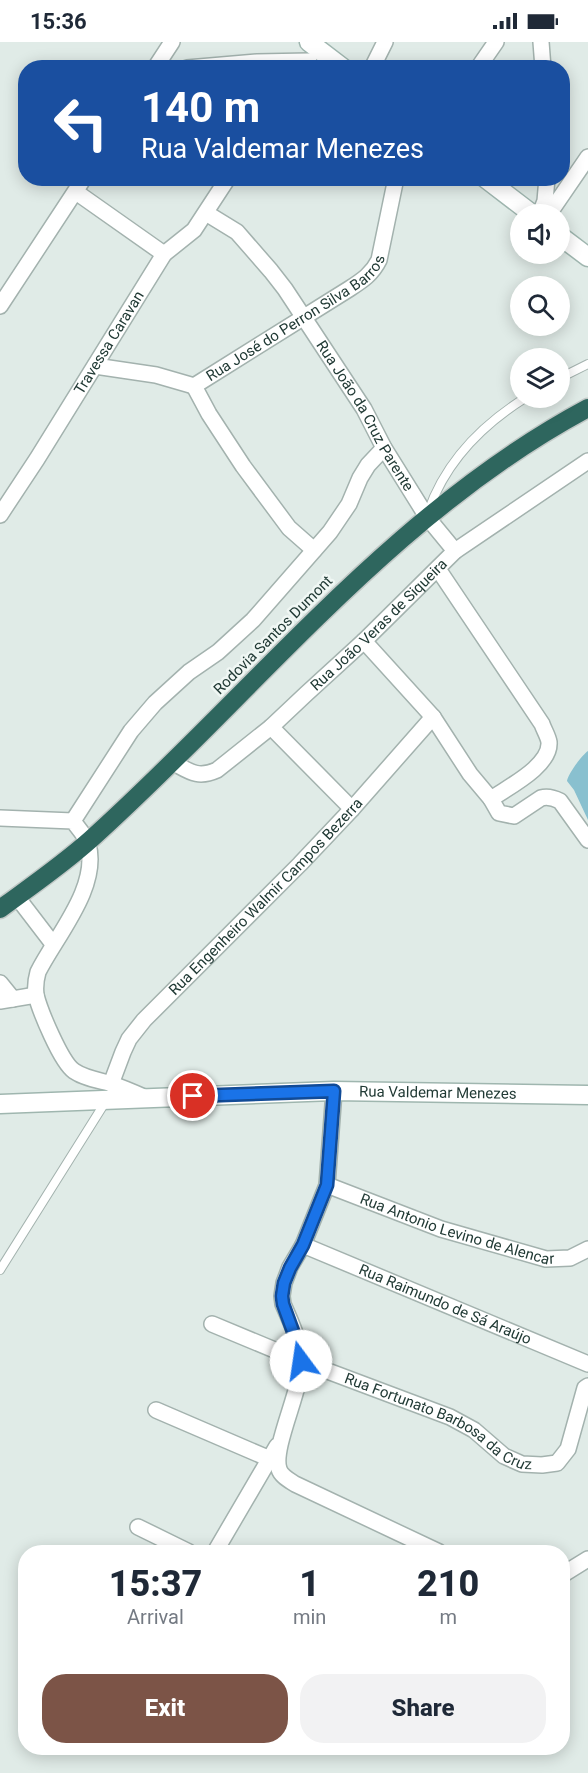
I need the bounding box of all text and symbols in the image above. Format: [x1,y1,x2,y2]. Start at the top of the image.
text: 15:36 [30,9,87,34]
text: 140 m [141,83,260,132]
icon: left [42,84,120,162]
text: Rua Valdemar Menezes [141,133,424,165]
map controls [510,204,570,408]
button: sound [510,204,570,264]
street label: Rua José do Perron Silva Barros [203,254,389,385]
button: search [510,276,570,336]
street label: Travessa Caravan [70,288,148,398]
street label: Rua João da Cruz Parente [312,337,418,495]
button: layers [510,348,570,408]
street label: Rua João Veras de Siqueira [307,555,451,694]
street label: Rodovia Santos Dumont [210,572,336,698]
street label: Rua Engenheiro Walmir Campos Bezerra [165,794,366,999]
pin [167,1070,218,1121]
icon: arrive [176,1079,209,1112]
street label: Rua Valdemar Menezes [359,1082,517,1103]
street label: Rua Antonio Levino de Alencar [358,1190,555,1269]
street label: Rua Raimundo de Sá Araújo [356,1260,534,1348]
position arrow [269,1329,333,1393]
street label: Rua Fortunato Barbosa da Cruz [342,1369,532,1473]
text: 15:37 [109,1563,202,1605]
text: 1 [299,1563,320,1605]
text: 210 [417,1563,479,1605]
text: Arrival [127,1605,184,1629]
text: min [293,1605,326,1629]
text: m [439,1605,457,1629]
button: Exit [42,1674,288,1743]
button: Share [300,1674,546,1743]

